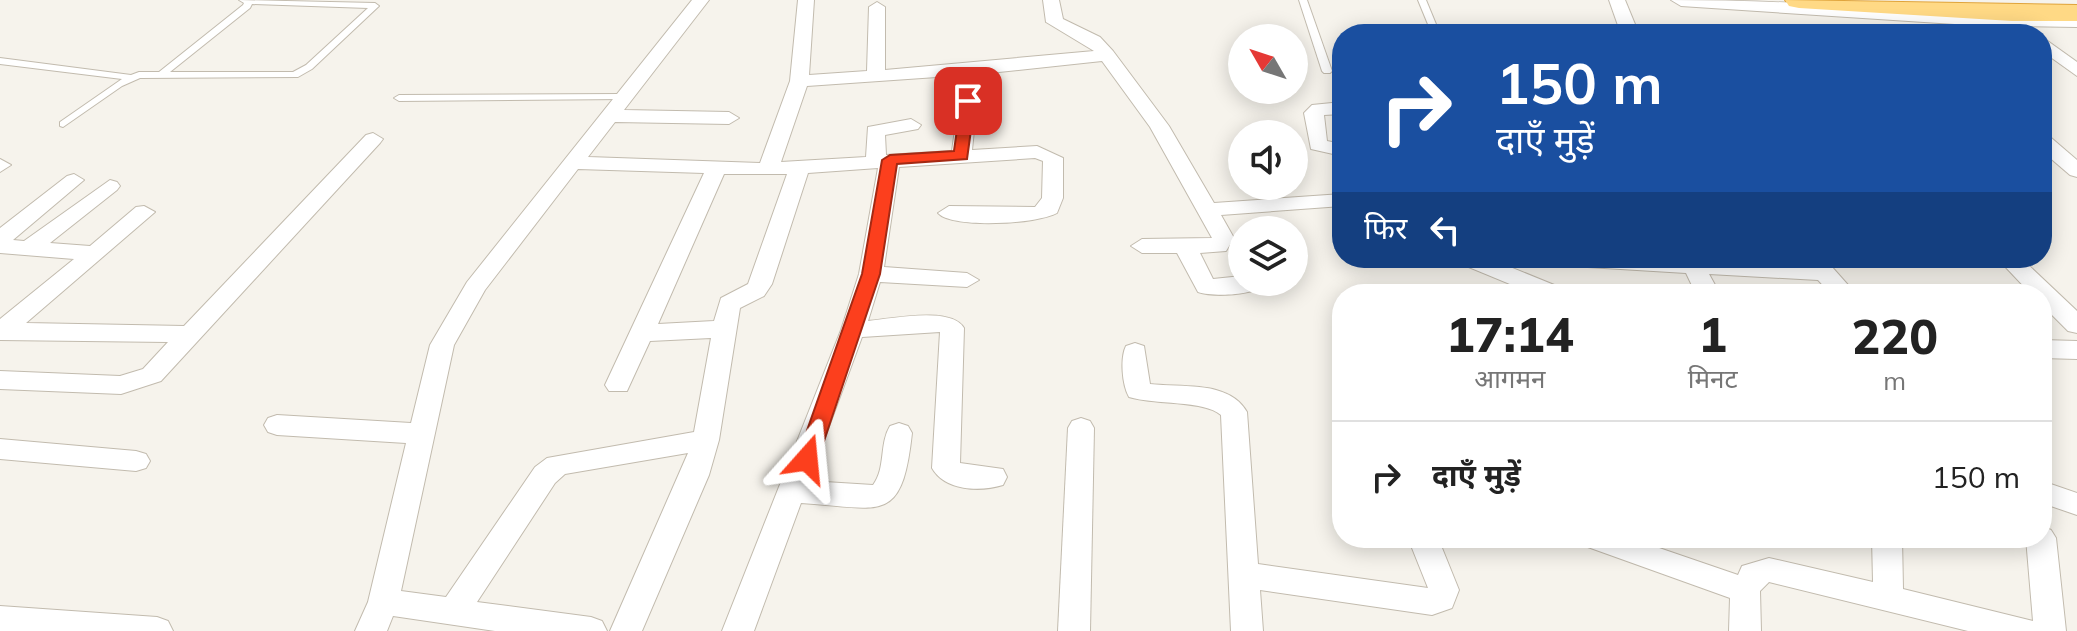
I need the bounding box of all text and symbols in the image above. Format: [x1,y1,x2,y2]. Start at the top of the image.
north arrow [1228,24,1308,104]
map controls [1228,24,1308,296]
text: 150 m [1496,48,1663,118]
icon: right [1364,56,1468,160]
pin [934,67,1002,135]
icon: arrive [946,79,990,123]
text: दाएँ मुड़ें [1496,117,1595,162]
button: sound [1228,120,1308,200]
icon: left [1423,208,1467,252]
text: फिर [1364,209,1407,247]
button: layers [1228,216,1308,296]
text: 17:14 [1446,304,1574,364]
text: 1 [1698,304,1727,364]
text: 220 [1852,306,1938,366]
text: आगमन [1474,362,1545,395]
text: मिनट [1688,362,1738,395]
text: m [1883,364,1906,397]
position arrow [765,417,849,501]
icon: right [1364,455,1408,499]
text: दाएँ मुड़ें [1432,456,1521,494]
text: 150 m [1932,458,2020,496]

